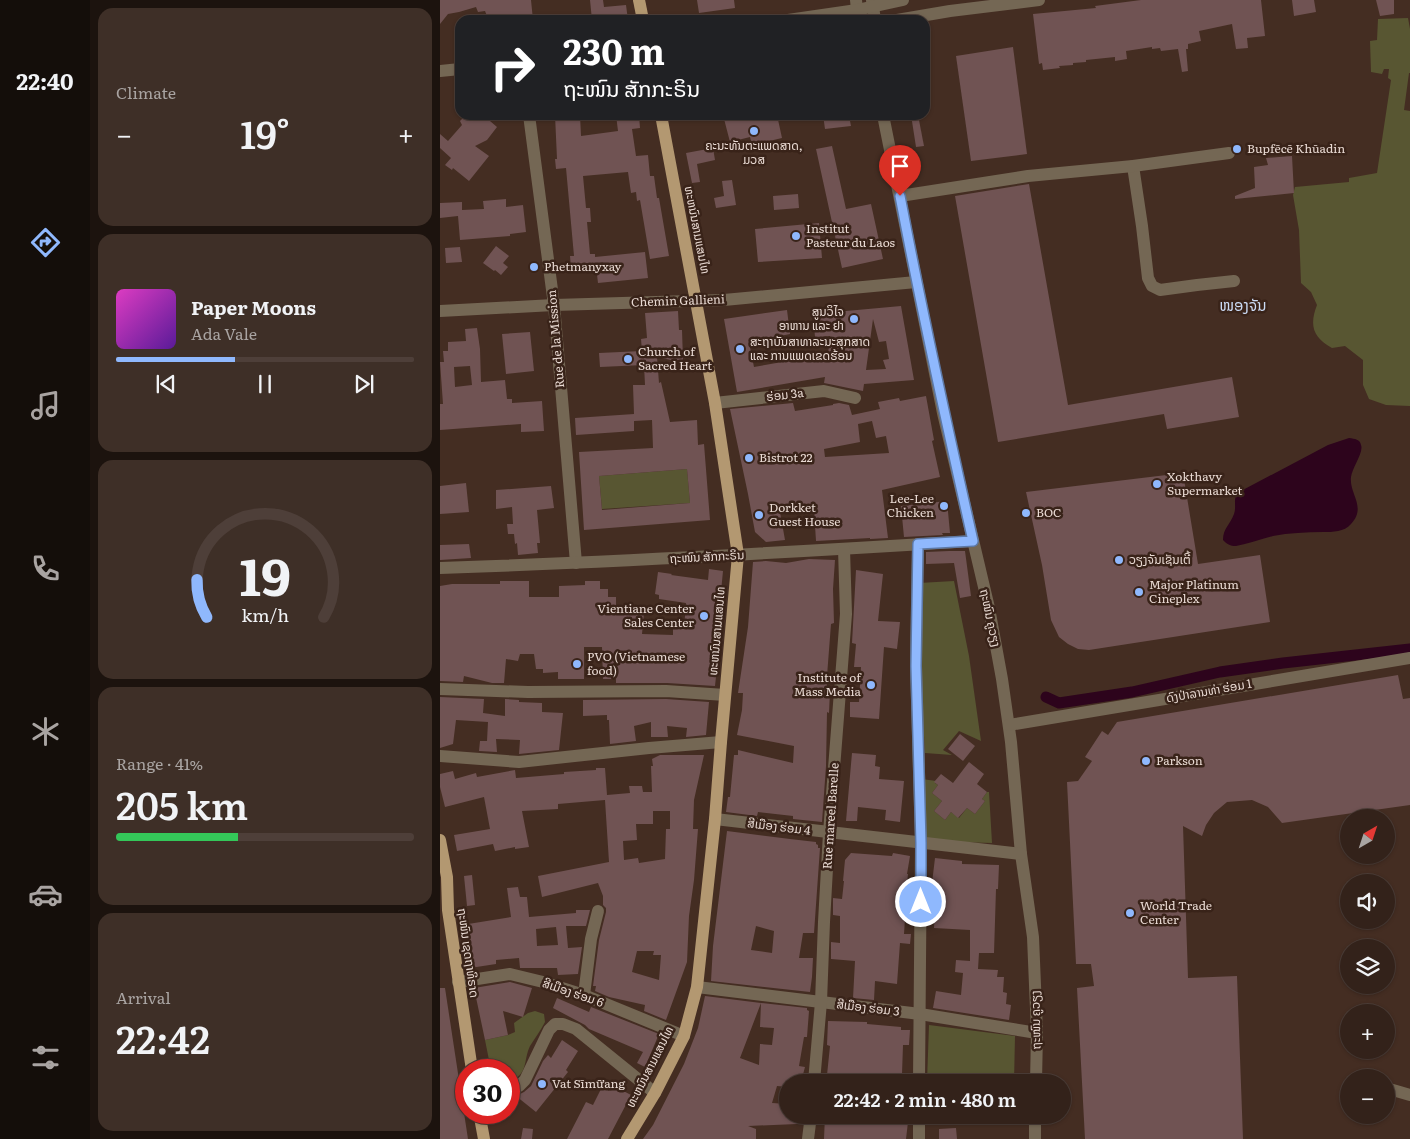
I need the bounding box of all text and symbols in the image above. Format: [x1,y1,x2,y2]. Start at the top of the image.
text: 230 m [563,24,665,76]
icon: right [480,35,545,100]
text: 22:40 [16,64,74,97]
text: ຖະໜົນ ສັກກະຣິນ [563,71,700,104]
text: Climate [116,80,176,104]
text: 19° [240,104,290,161]
text: − [116,112,132,154]
text: + [398,112,414,154]
marker: ຄະນະທັນຕະແພດສາດ, ມວສ [748,125,760,137]
place label: ຄະນະທັນຕະແພດສາດ, ມວສ [705,136,803,168]
place label: Bupfēcē Khūadin [1247,139,1345,157]
marker: Bupfēcē Khūadin [1231,143,1243,155]
pin [879,145,921,196]
icon: arrive [886,152,914,180]
street label: ທະຫນົນສາມແສນໄທ [681,184,715,275]
place label: Institut Pasteur du Laos [806,219,896,251]
icon: directions [28,225,63,260]
marker: Institut Pasteur du Laos [790,230,802,242]
place label: Phetmanyxay [544,257,622,275]
marker: Phetmanyxay [528,261,540,273]
street label: Rue de la Mission [542,289,568,389]
street label: Chemin Gallieni [631,289,725,311]
text: Paper Moons [191,293,316,321]
district label: ໜອງຈັນ [1219,293,1267,316]
place label: ສູນວິໄຈ ອາຫານ ແລະ ຢາ [779,302,844,334]
marker: ສູນວິໄຈ ອາຫານ ແລະ ຢາ [848,313,860,325]
text: Ada Vale [191,321,257,345]
place label: ສະຖາບັນສາທາລະນະສຸກສາດ ແລະ ການແພດເຂດຮ້ອນ [750,332,870,364]
place label: Church of Sacred Heart [638,342,712,374]
marker: ສະຖາບັນສາທາລະນະສຸກສາດ ແລະ ການແພດເຂດຮ້ອນ [734,343,746,355]
marker: Church of Sacred Heart [622,353,634,365]
icon: previous [152,370,180,398]
icon: pause [251,370,279,398]
icon: next [350,370,378,398]
street label: ຮ່ອມ 3a [765,383,805,405]
icon: music [28,388,63,423]
place label: Bistrot 22 [759,448,813,466]
marker: Bistrot 22 [743,452,755,464]
place label: Xokthavy Supermarket [1167,467,1243,499]
marker: Xokthavy Supermarket [1151,478,1163,490]
place label: Lee-Lee Chicken [887,489,934,521]
place label: Dorkket Guest House [769,498,840,530]
marker: Lee-Lee Chicken [938,500,950,512]
place label: BOC [1036,503,1061,521]
marker: BOC [1020,507,1032,519]
marker: Dorkket Guest House [753,509,765,521]
text: 19 [239,534,291,612]
street label: ຖະໜົນ ສັກກະຣິນ [669,545,745,567]
place label: ວຽງຈັນເຊັນເຕີ້ [1129,550,1191,568]
icon: phone [28,551,63,586]
marker: ວຽງຈັນເຊັນເຕີ້ [1113,554,1125,566]
place label: Major Platinum Cineplex [1149,575,1239,607]
street label: ທະຫນົນສາມແສນໄທ [703,586,729,676]
marker: Major Platinum Cineplex [1133,586,1145,598]
street label: ຖະໜົນ ຄູວຽງ [976,587,1006,649]
place label: Vientiane Center Sales Center [597,599,694,631]
text: km/h [241,601,289,628]
marker: Vientiane Center Sales Center [698,610,710,622]
place label: PVO (Vietnamese food) [587,647,685,679]
marker: PVO (Vietnamese food) [571,658,583,670]
place label: Institute of Mass Media [794,668,862,700]
street label: ດົງປ່າລານທ່າ ຮ່ອມ 1 [1165,674,1253,706]
marker: Institute of Mass Media [865,679,877,691]
icon: climate [28,714,63,749]
text: Range · 41% [116,751,203,775]
place label: Parkson [1156,751,1203,769]
marker: Parkson [1140,755,1152,767]
street label: Rue mareel Barelle [817,762,843,870]
text: 205 km [116,775,248,832]
north arrow [1340,809,1395,864]
map controls [1340,809,1395,1124]
street label: ສີເມືອງ ຮ່ອມ 4 [746,813,812,839]
button: sound [1340,874,1395,929]
position arrow [894,875,946,927]
icon: car [28,877,63,912]
place label: World Trade Center [1140,896,1212,928]
street label: ຖະໜົນ ເຊດຖາທິຣາດ [454,907,484,999]
marker: World Trade Center [1124,907,1136,919]
button: layers [1340,939,1395,994]
street label: ສີເມືອງ ຮ່ອມ 6 [540,973,607,1011]
text: Arrival [116,985,171,1009]
street label: ຖະໜົນ ຄູວຽງ [1025,990,1045,1050]
street label: ສີເມືອງ ຮ່ອມ 3 [835,994,901,1020]
button: + [1340,1004,1395,1059]
text: 22:42 [116,1009,210,1066]
street label: ທະຫນົນສາມແສນໄທ [621,1023,677,1110]
icon: filters [28,1040,63,1075]
speed limit sign: 30 [455,1059,520,1124]
button: − [1340,1069,1395,1124]
place label: Vat Sīmư̄ang [552,1074,625,1092]
marker: Vat Sīmư̄ang [536,1078,548,1090]
text: 22:42 · 2 min · 480 m [834,1085,1016,1113]

